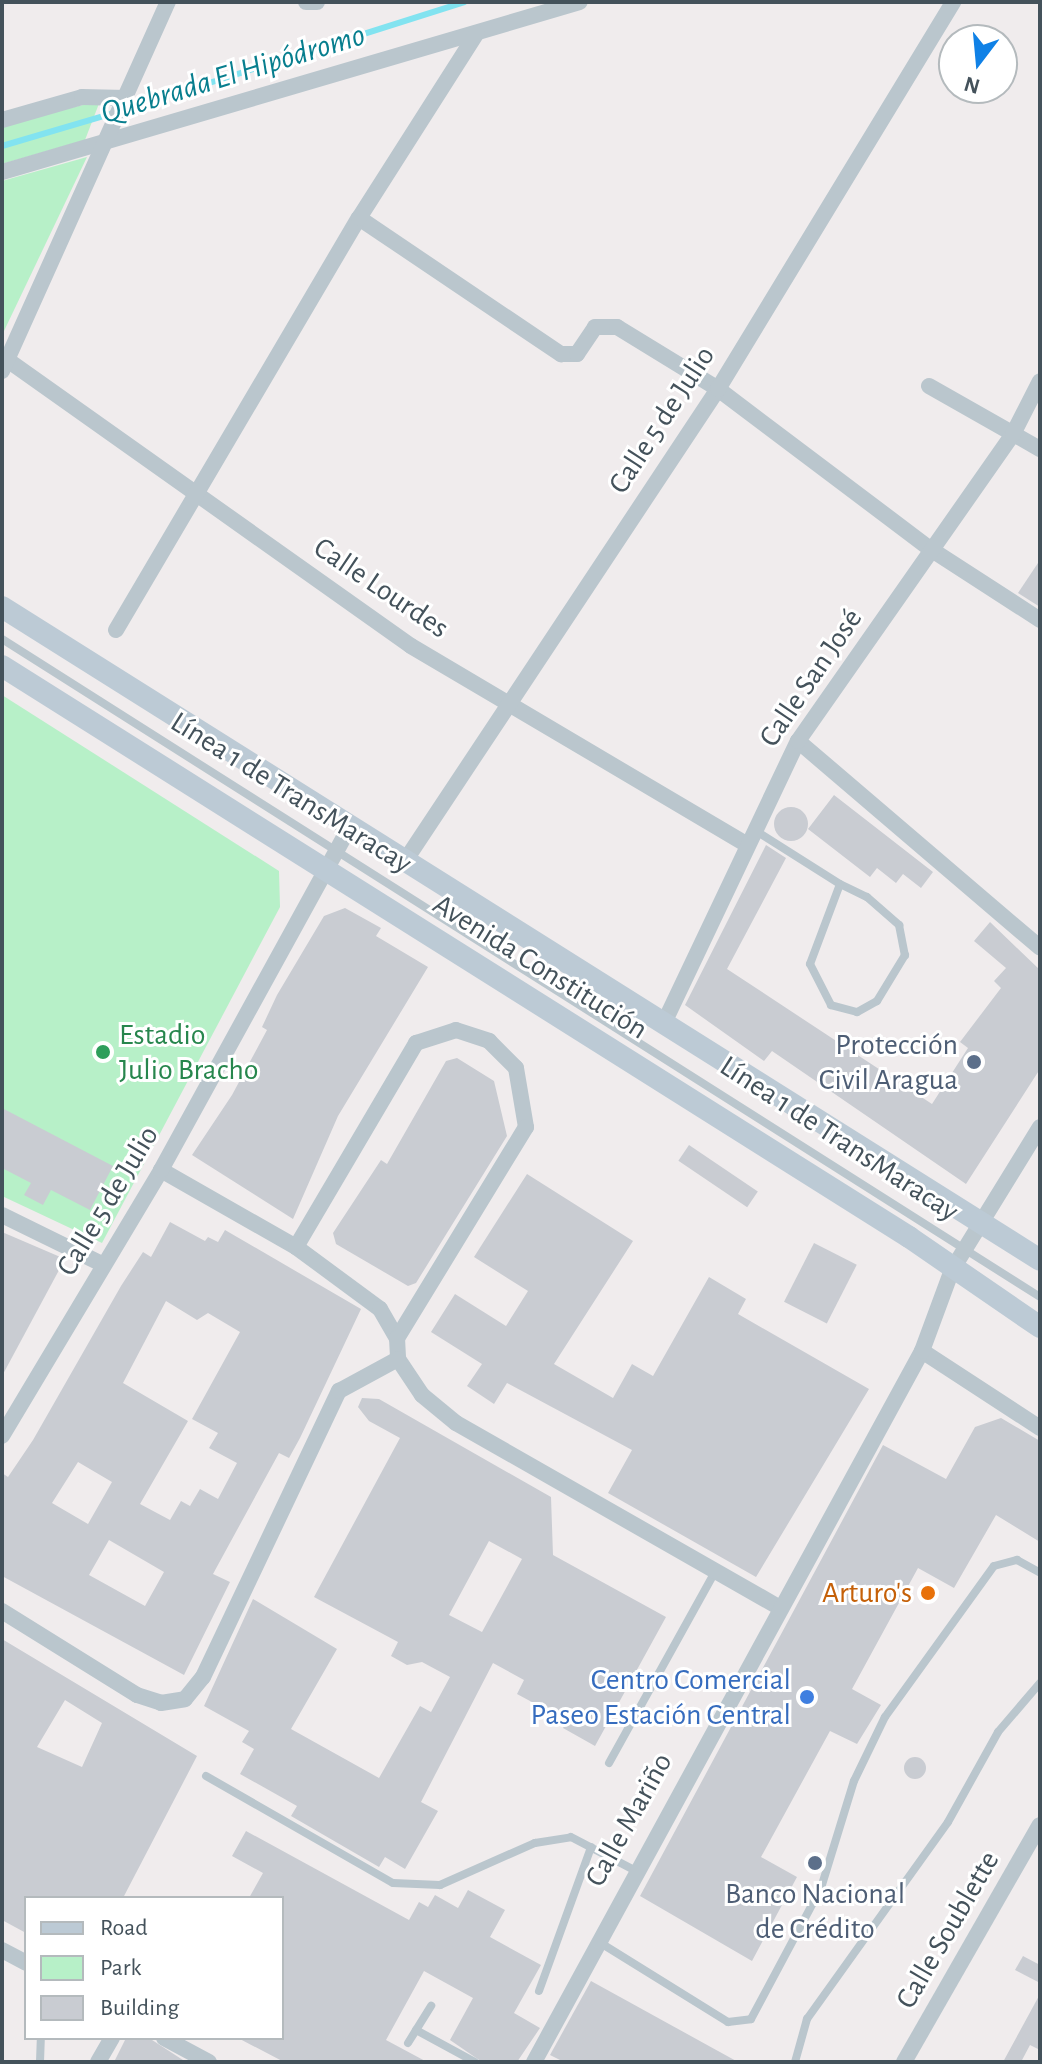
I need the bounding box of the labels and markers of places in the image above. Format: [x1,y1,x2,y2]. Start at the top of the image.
place label: Estadio Julio Bracho [119,1017,259,1088]
place label: Protección Civil Aragua [819,1027,958,1098]
marker: Estadio Julio Bracho [94,1043,112,1061]
marker: Protección Civil Aragua [965,1053,983,1071]
place label: Arturo's [822,1575,912,1611]
marker: Arturo's [919,1584,937,1602]
place label: Centro Comercial Paseo Estación Central [531,1662,791,1732]
marker: Centro Comercial Paseo Estación Central [798,1688,816,1706]
marker: Banco Nacional de Crédito [806,1854,824,1872]
place label: Banco Nacional de Crédito [725,1876,905,1946]

